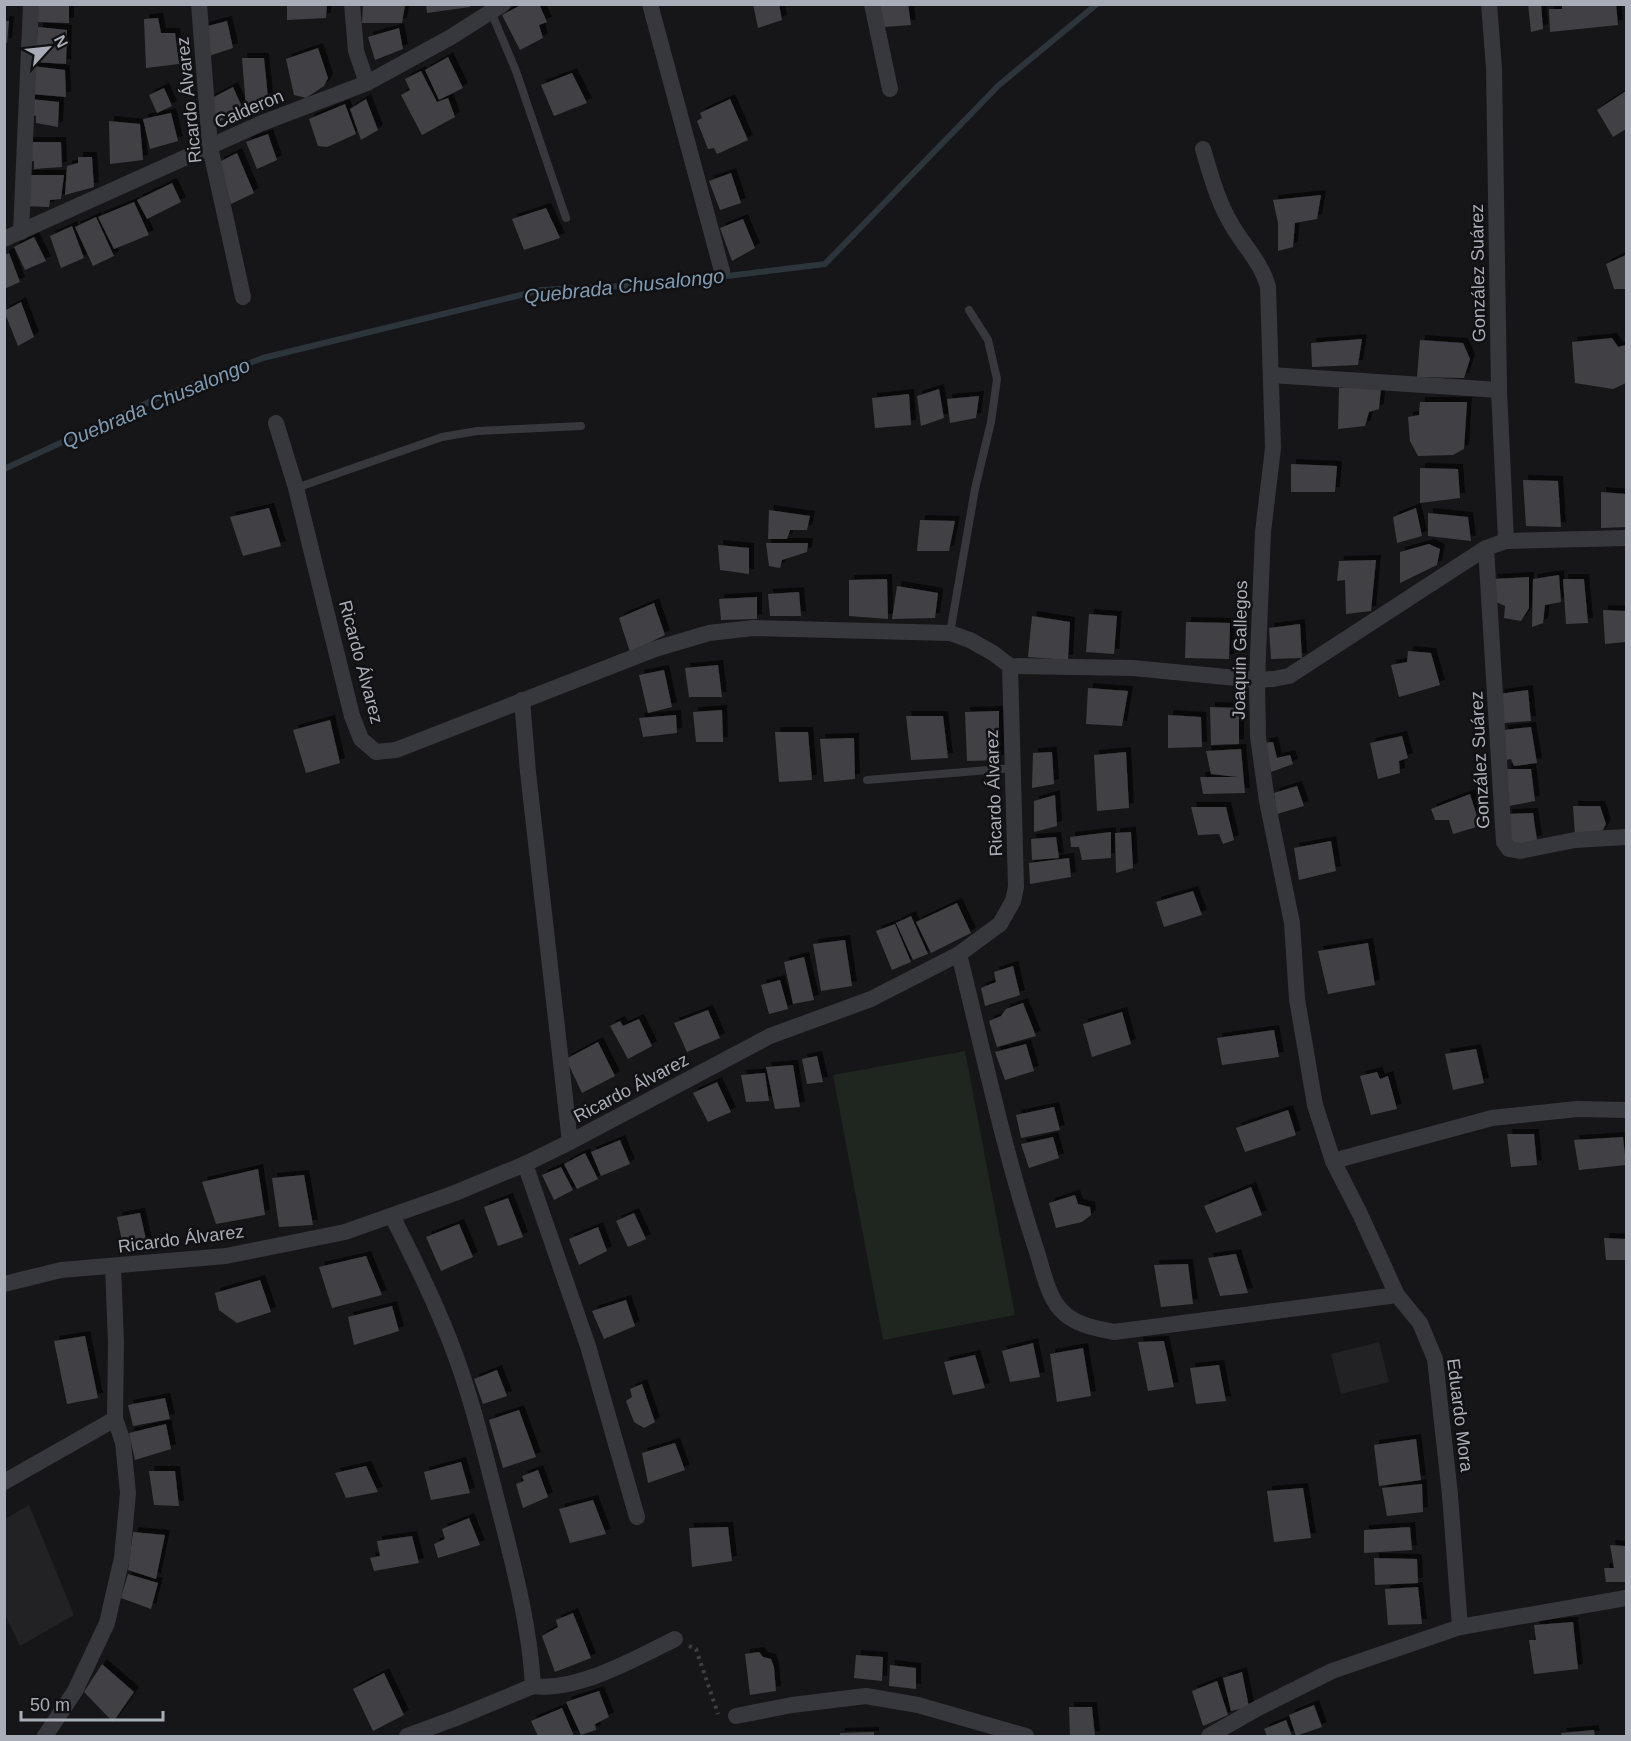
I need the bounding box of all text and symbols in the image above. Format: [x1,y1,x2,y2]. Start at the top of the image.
north arrow [18,18,78,78]
text: N [51,32,71,50]
street label: Ricardo Álvarez [172,36,206,164]
street label: Calderon [211,86,287,132]
street label: González Suárez [1467,204,1489,342]
water label: Quebrada Chusalongo [523,265,725,307]
water label: Quebrada Chusalongo [59,354,253,452]
street label: Joaquin Gallegos [1229,580,1251,720]
street label: Ricardo Álvarez [335,598,387,726]
street label: González Suárez [1466,691,1494,829]
street label: Ricardo Álvarez [982,729,1006,857]
street label: Ricardo Álvarez [570,1049,692,1127]
street label: Ricardo Álvarez [117,1221,245,1257]
street label: Eduardo Mora [1443,1357,1477,1474]
scale bar [21,1684,164,1722]
text: 50 m [30,1695,70,1715]

